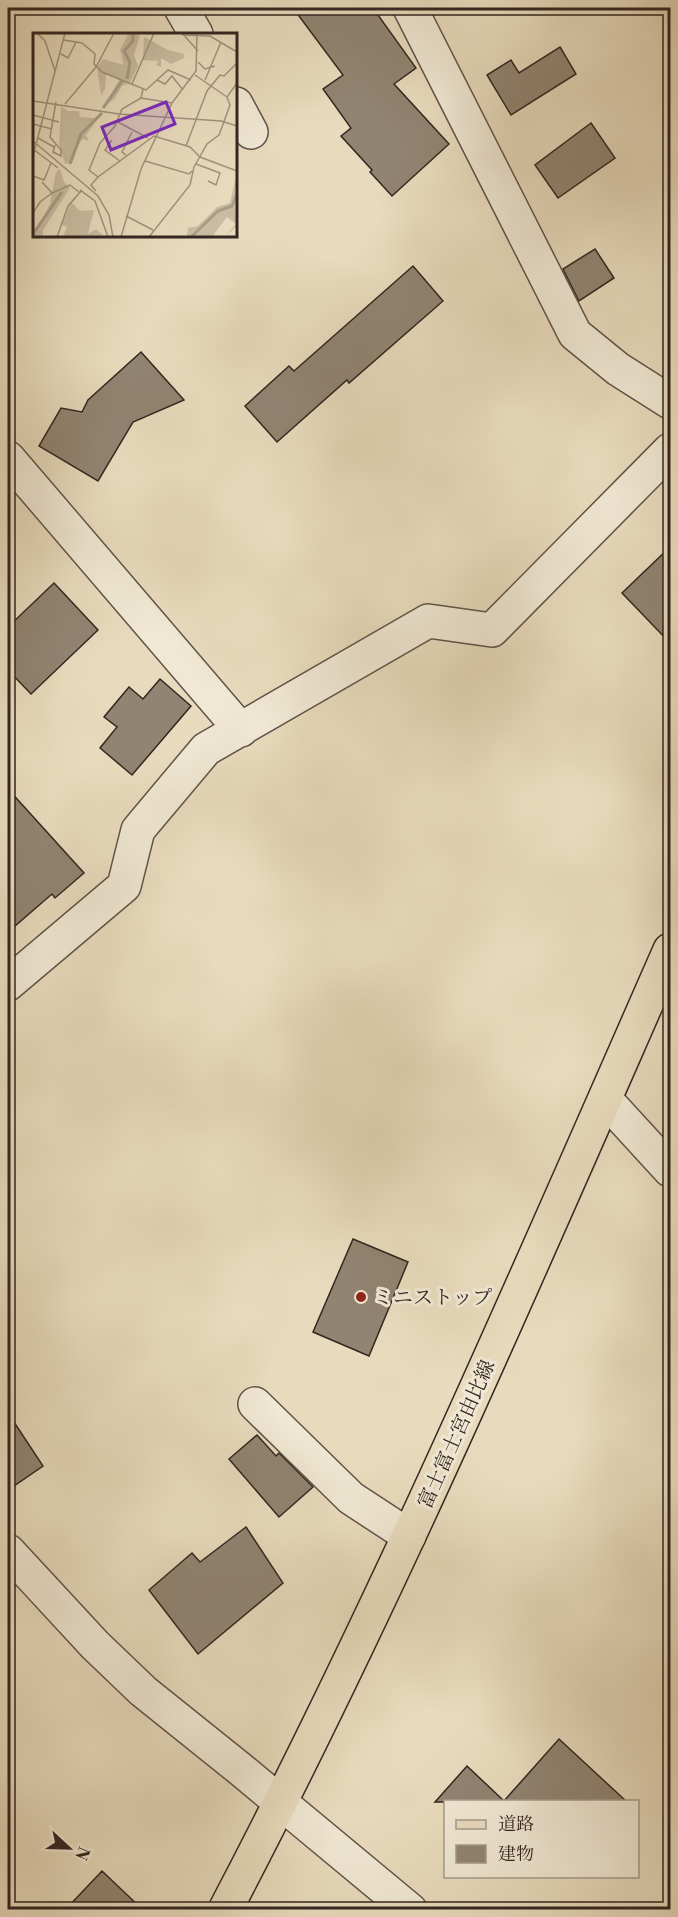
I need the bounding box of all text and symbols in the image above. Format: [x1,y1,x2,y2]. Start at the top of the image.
inset map [33,33,237,237]
place label: ミニストップ [373,1286,492,1311]
marker: ミニストップ [354,1290,368,1304]
street label: 富士富士宮由比線 [413,1356,501,1513]
legend [444,1800,639,1878]
text: 道路 [498,1813,534,1836]
north arrow [39,1818,99,1878]
text: 建物 [498,1843,534,1866]
text: N [70,1844,94,1863]

